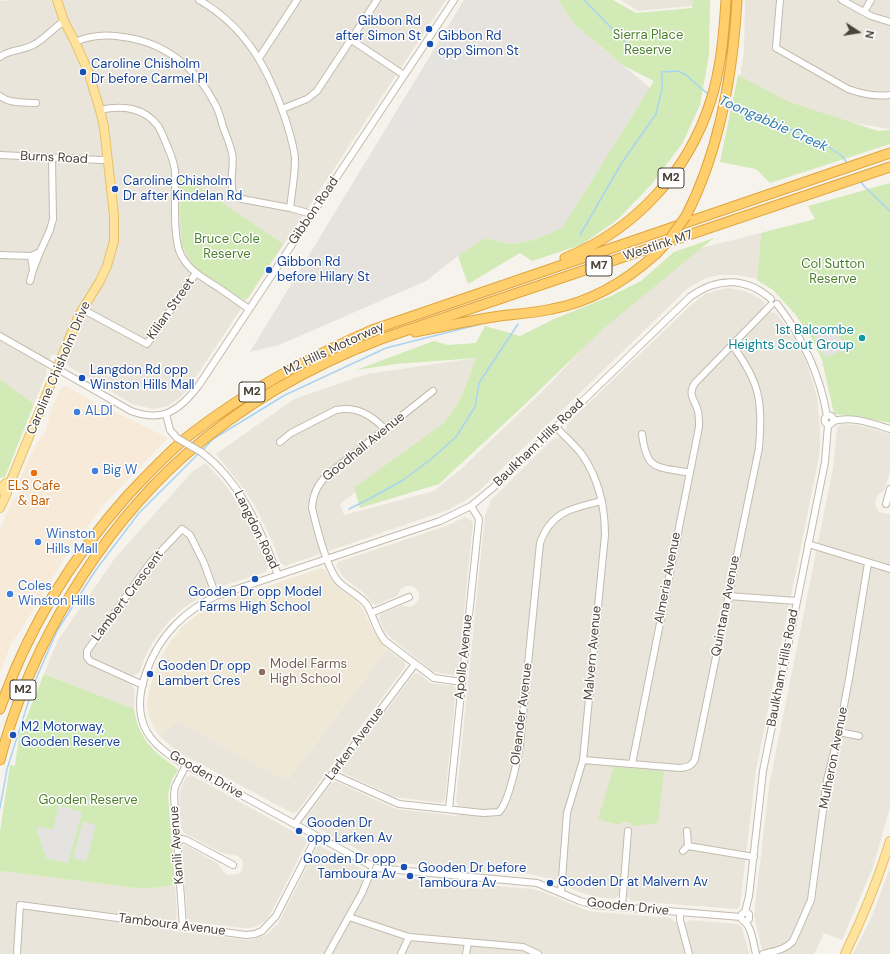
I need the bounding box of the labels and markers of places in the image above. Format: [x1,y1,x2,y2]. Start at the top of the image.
place label: Gibbon Rd after Simon St [335,14,421,45]
marker: Gibbon Rd after Simon St [424,24,434,34]
place label: Gibbon Rd opp Simon St [438,29,519,60]
marker: Gibbon Rd opp Simon St [425,39,435,49]
place label: Caroline Chisholm Dr before Carmel Pl [91,57,208,88]
marker: Caroline Chisholm Dr before Carmel Pl [78,67,88,77]
place label: Caroline Chisholm Dr after Kindelan Rd [123,174,242,205]
marker: Caroline Chisholm Dr after Kindelan Rd [110,184,120,194]
place label: Gibbon Rd before Hilary St [277,255,370,286]
marker: Gibbon Rd before Hilary St [264,265,274,275]
place label: 1st Balcombe Heights Scout Group [728,323,854,354]
marker: 1st Balcombe Heights Scout Group [857,333,867,343]
place label: Langdon Rd opp Winston Hills Mall [90,363,195,394]
marker: Langdon Rd opp Winston Hills Mall [77,373,87,383]
place label: ALDI [85,404,112,420]
marker: ALDI [72,407,82,417]
place label: Big W [103,463,137,479]
marker: Big W [90,466,100,476]
marker: ELS Cafe & Bar [29,468,39,478]
place label: ELS Cafe & Bar [8,479,60,510]
place label: Winston Hills Mall [46,527,98,558]
marker: Winston Hills Mall [33,537,43,547]
marker: Gooden Dr opp Model Farms High School [250,574,260,584]
place label: Coles Winston Hills [18,579,95,610]
place label: Gooden Dr opp Model Farms High School [188,585,322,616]
marker: Coles Winston Hills [5,589,15,599]
place label: Model Farms High School [270,657,347,688]
place label: Gooden Dr opp Lambert Cres [158,659,251,690]
marker: Model Farms High School [257,667,267,677]
marker: Gooden Dr opp Lambert Cres [145,669,155,679]
place label: M2 Motorway, Gooden Reserve [21,720,120,751]
marker: M2 Motorway, Gooden Reserve [8,730,18,740]
place label: Gooden Dr opp Larken Av [307,816,392,847]
marker: Gooden Dr opp Larken Av [294,826,304,836]
place label: Gooden Dr opp Tamboura Av [303,852,396,883]
place label: Gooden Dr before Tamboura Av [418,861,526,892]
marker: Gooden Dr opp Tamboura Av [399,862,409,872]
marker: Gooden Dr before Tamboura Av [405,871,415,881]
place label: Gooden Dr at Malvern Av [558,875,708,891]
marker: Gooden Dr at Malvern Av [545,878,555,888]

